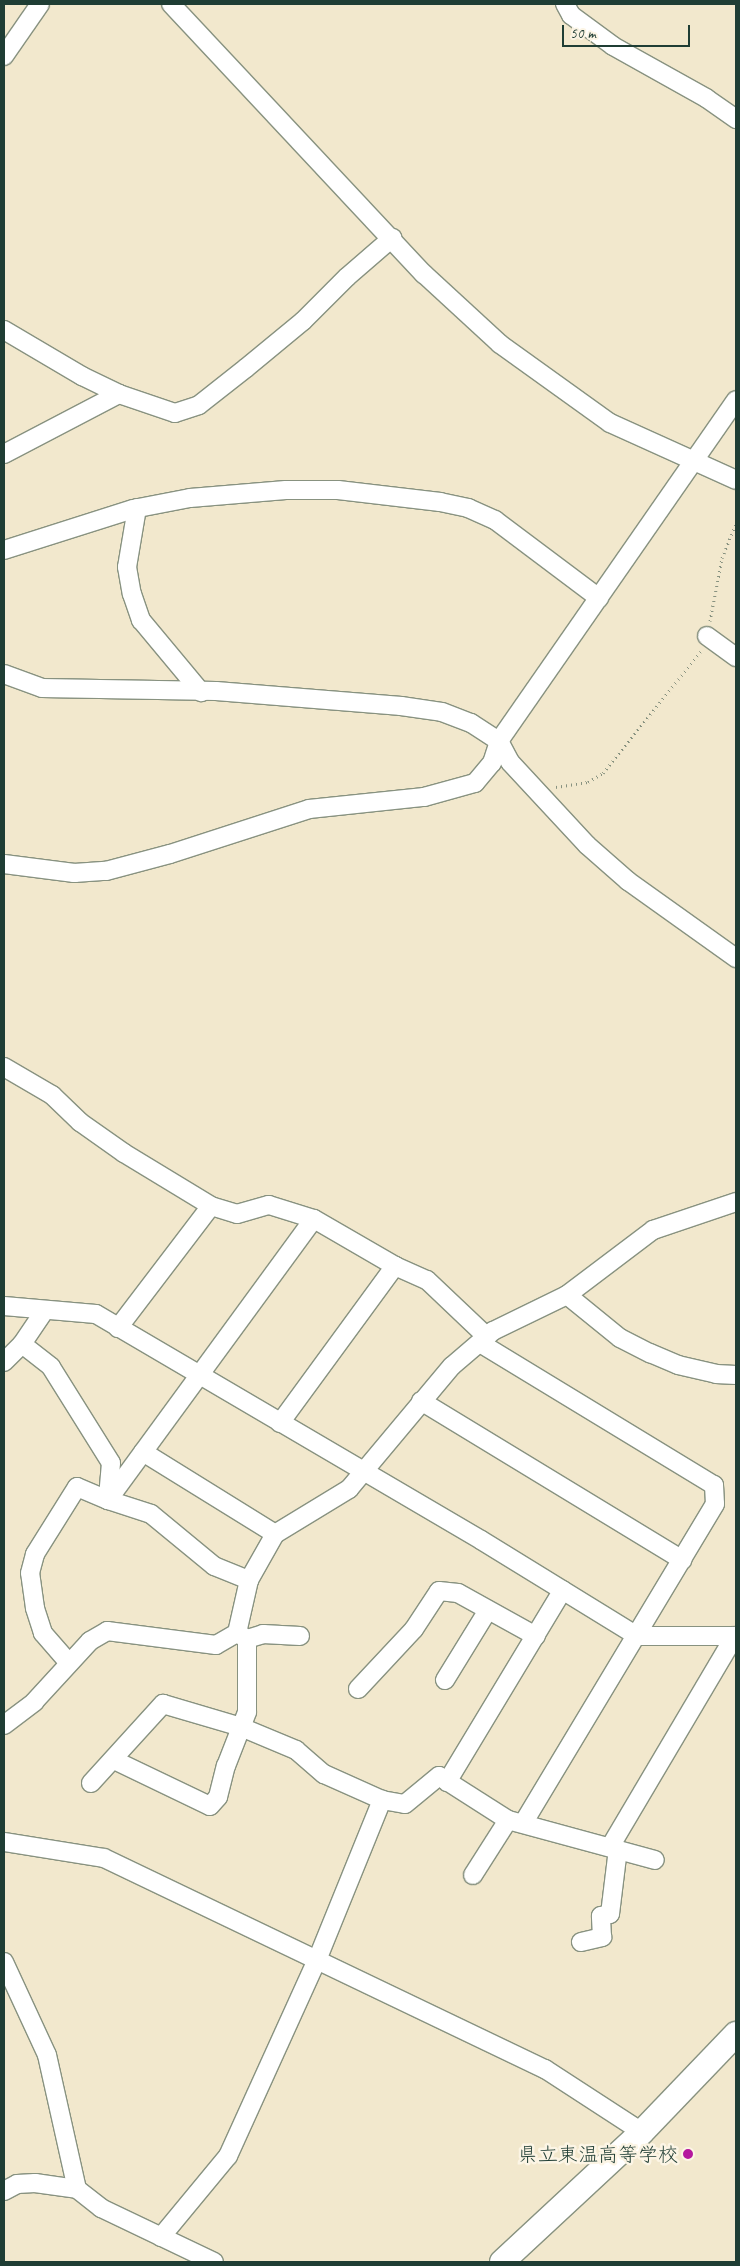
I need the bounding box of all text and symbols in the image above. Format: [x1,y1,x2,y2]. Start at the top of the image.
scale bar [565,15,692,47]
text: 50 m [570,24,596,43]
place label: 県立東温高等学校 [518,2142,678,2166]
marker: 県立東温高等学校 [682,2148,694,2160]

